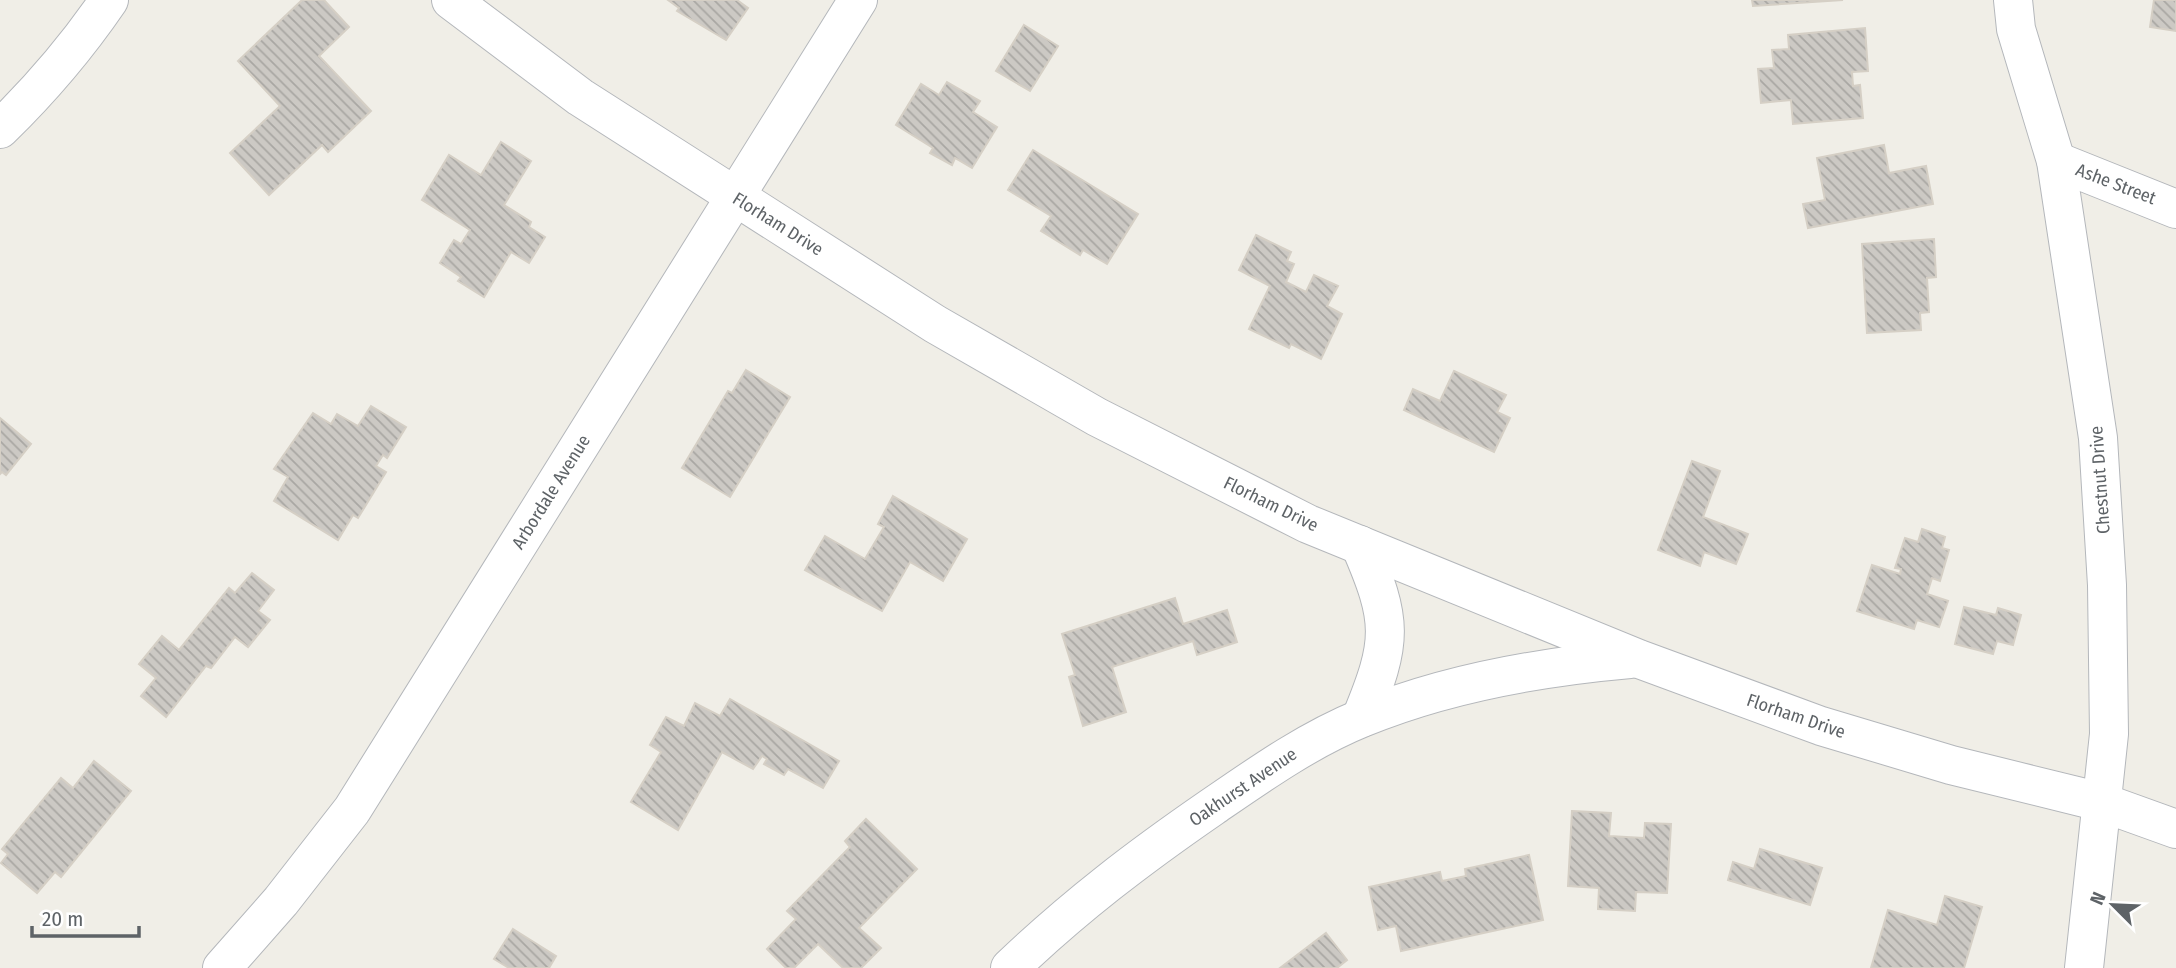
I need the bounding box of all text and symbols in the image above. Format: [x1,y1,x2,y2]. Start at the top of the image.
street label: Ashe Street [2073,159,2159,209]
street label: Florham Drive [729,187,827,261]
street label: Chestnut Drive [2085,425,2115,535]
street label: Arbordale Avenue [507,431,595,553]
street label: Florham Drive [1220,472,1322,536]
street label: Florham Drive [1744,689,1848,743]
street label: Oakhurst Avenue [1185,743,1301,831]
north arrow [2078,870,2148,940]
text: N [2085,888,2111,908]
scale bar [32,894,138,938]
text: 20 m [42,906,83,932]

